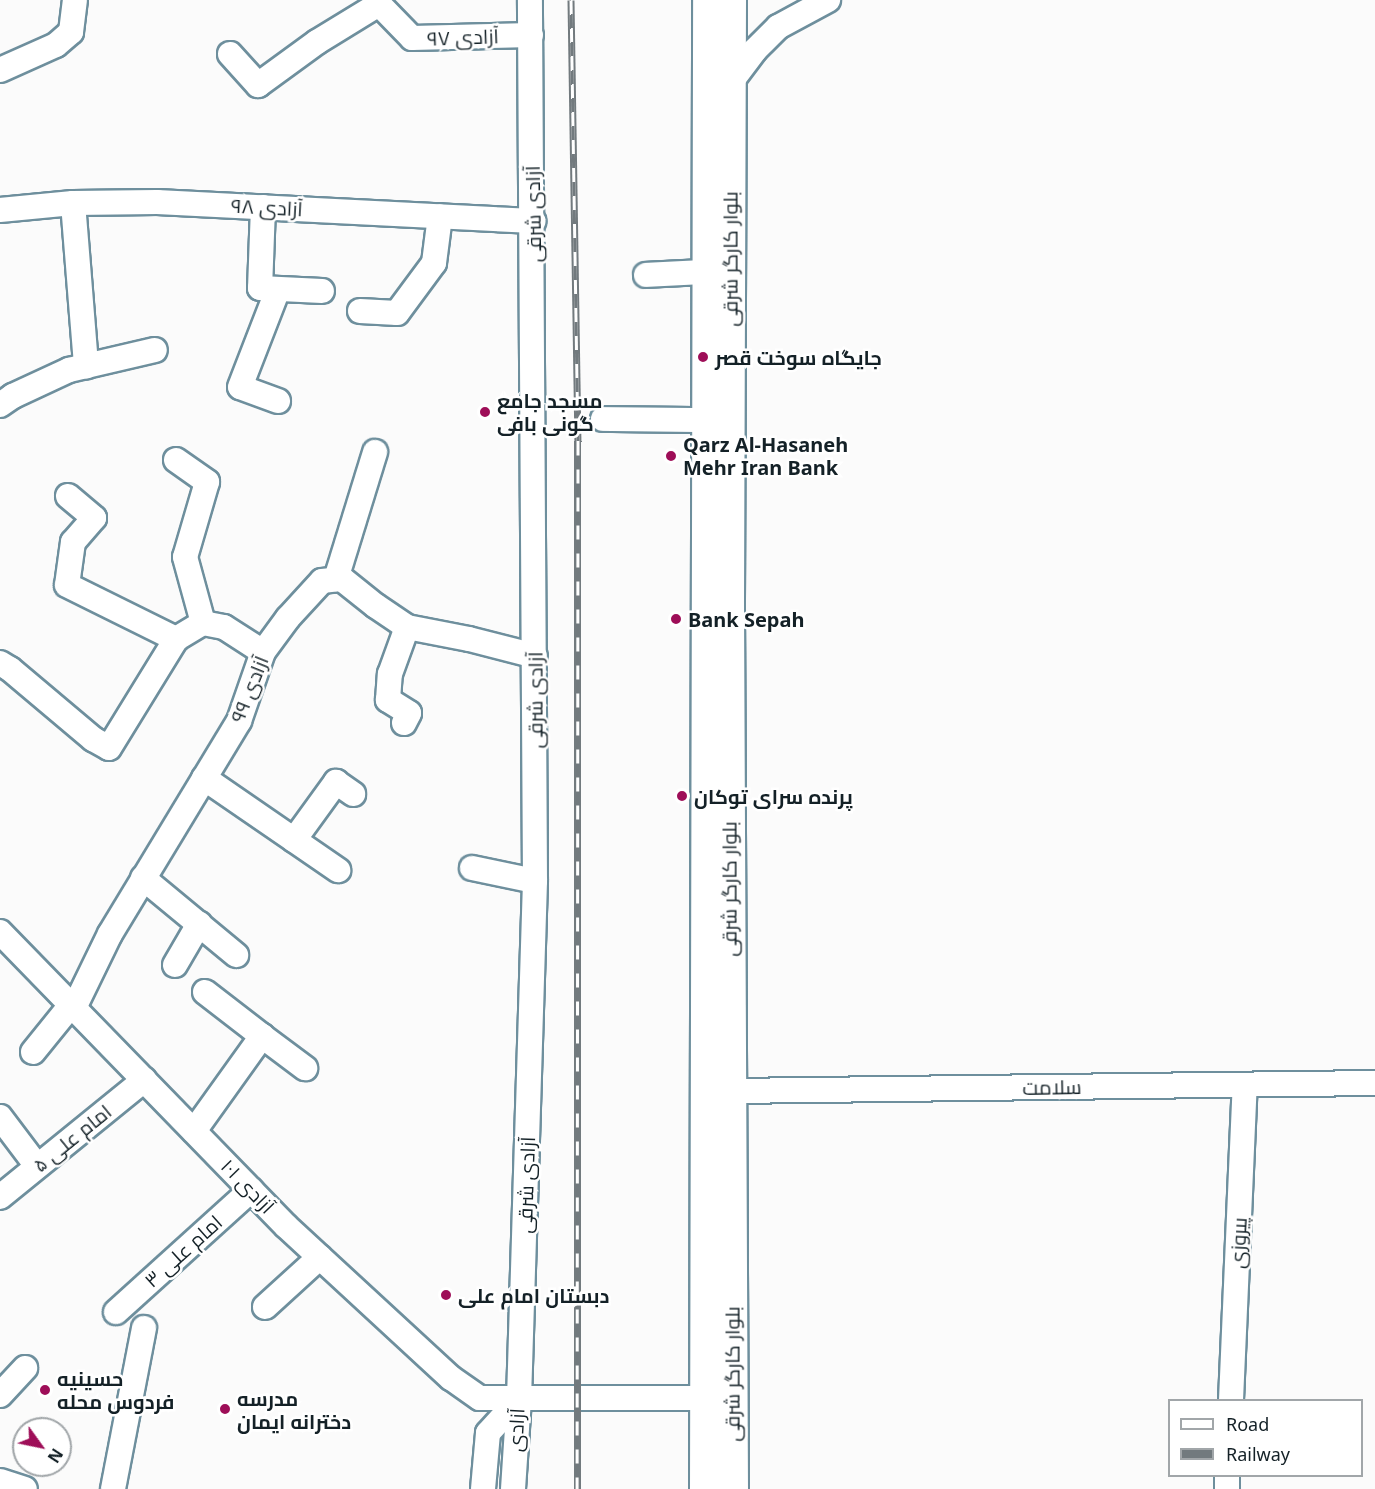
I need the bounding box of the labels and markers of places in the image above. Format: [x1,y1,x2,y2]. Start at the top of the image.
place label: جایگاه سوخت قصر [715,345,882,369]
marker: جایگاه سوخت قصر [696,350,710,364]
place label: مسجد جامع گونی بافی [497,388,603,435]
marker: مسجد جامع گونی بافی [478,405,492,419]
place label: Qarz Al-Hasaneh Mehr Iran Bank [683,432,848,479]
marker: Qarz Al-Hasaneh Mehr Iran Bank [664,449,678,463]
place label: Bank Sepah [688,607,804,631]
marker: Bank Sepah [669,612,683,626]
place label: پرنده سرای توکان [694,784,853,808]
marker: پرنده سرای توکان [675,789,689,803]
place label: دبستان امام علی [458,1283,609,1307]
marker: دبستان امام علی [439,1288,453,1302]
place label: حسینیه فردوس محله [57,1366,174,1413]
marker: حسینیه فردوس محله [38,1383,52,1397]
place label: مدرسه دخترانه ایمان [237,1386,351,1433]
marker: مدرسه دخترانه ایمان [218,1402,232,1416]

